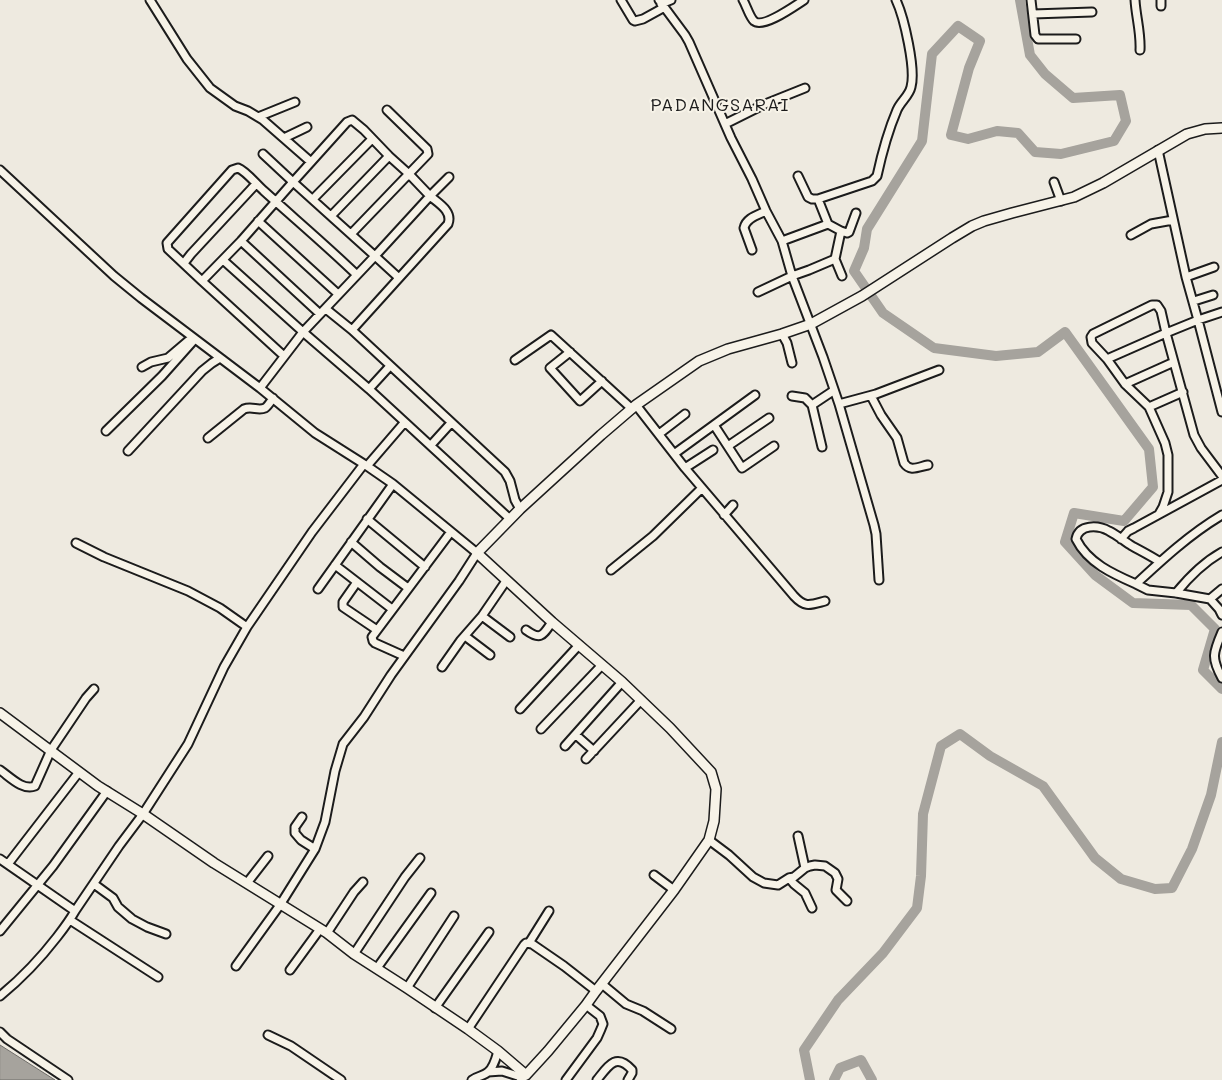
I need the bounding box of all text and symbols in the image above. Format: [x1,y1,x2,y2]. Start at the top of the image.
district label: PADANGSARAI [649,94,791,116]

